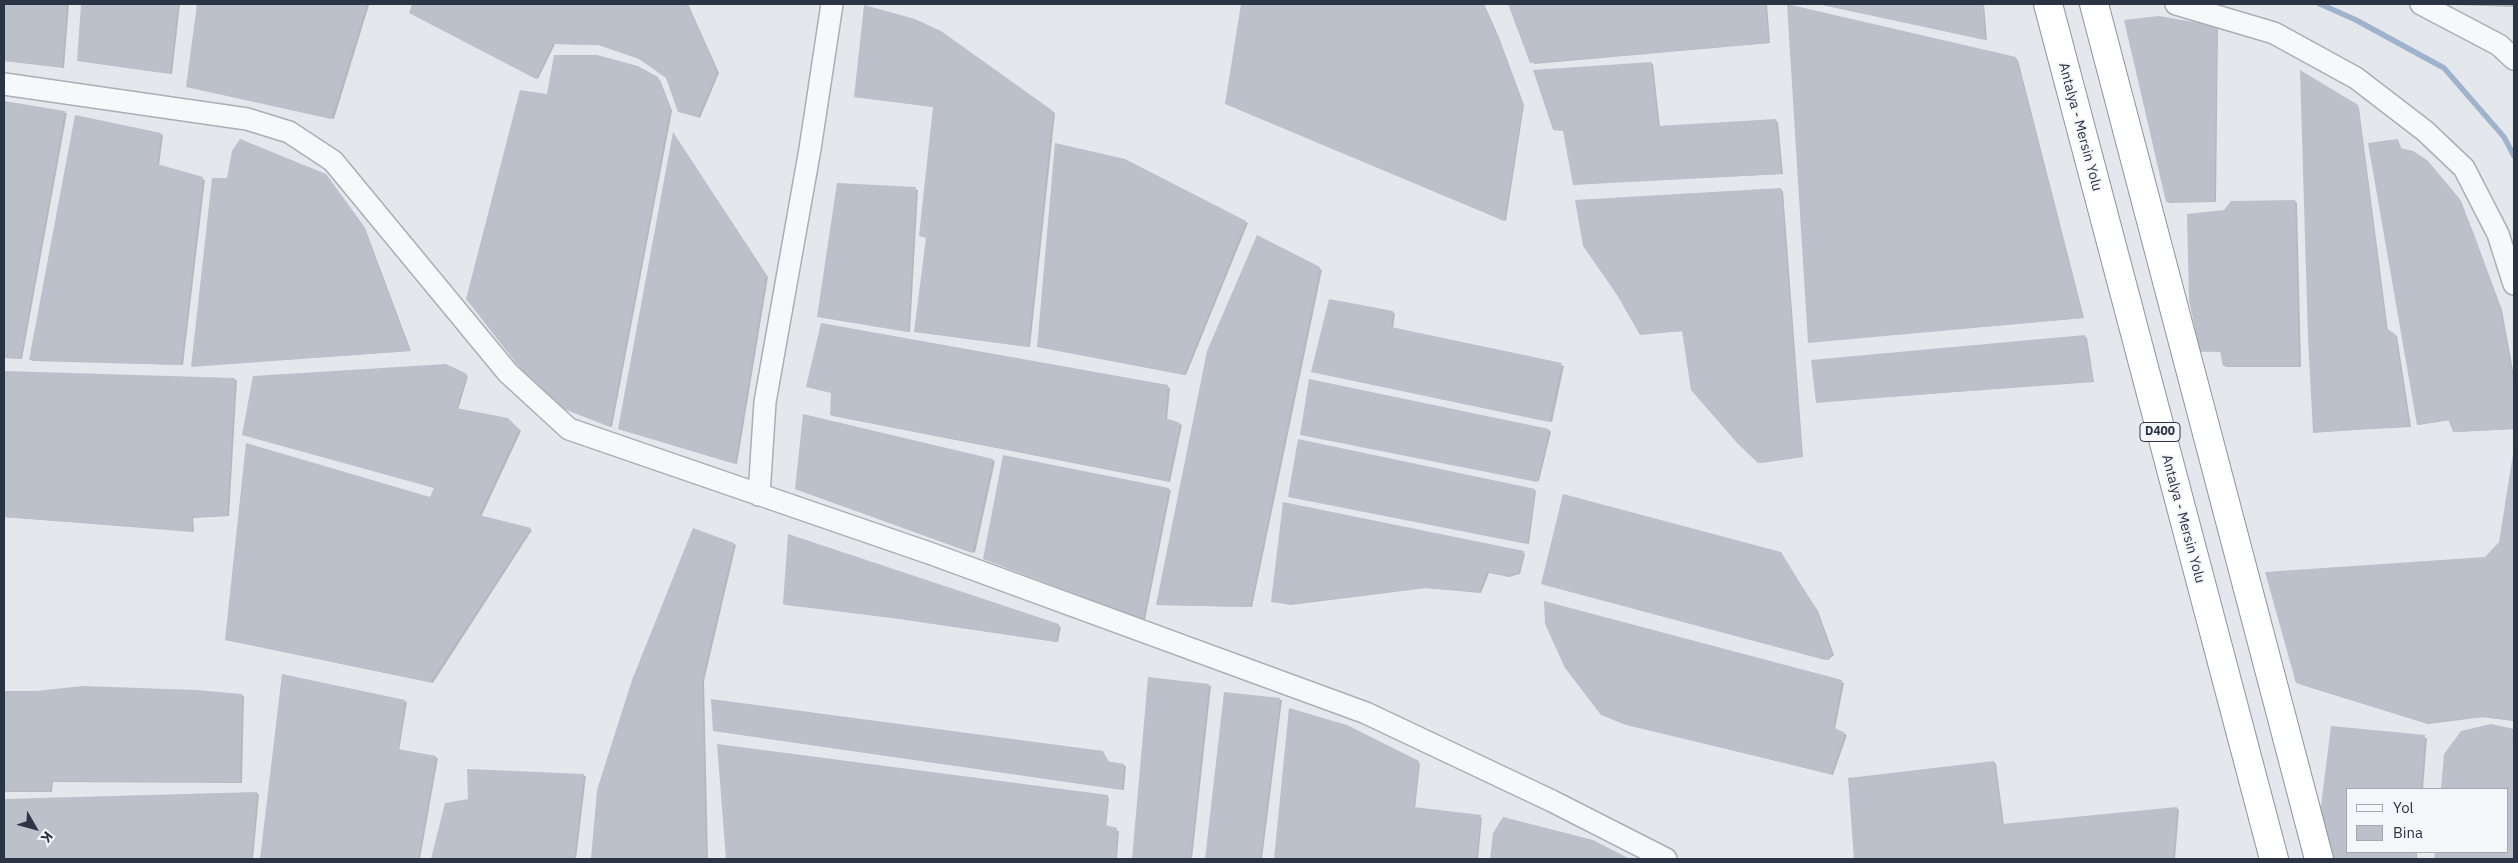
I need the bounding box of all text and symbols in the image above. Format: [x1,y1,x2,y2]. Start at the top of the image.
street label: Antalya - Mersin Yolu [2055,61,2105,193]
road number: D400 [2140,422,2180,442]
street label: Antalya - Mersin Yolu [2158,453,2208,585]
legend [2346,788,2508,853]
text: Yol [2393,798,2414,817]
north arrow [10,803,60,853]
text: Bina [2393,823,2423,842]
text: K [37,828,57,847]

